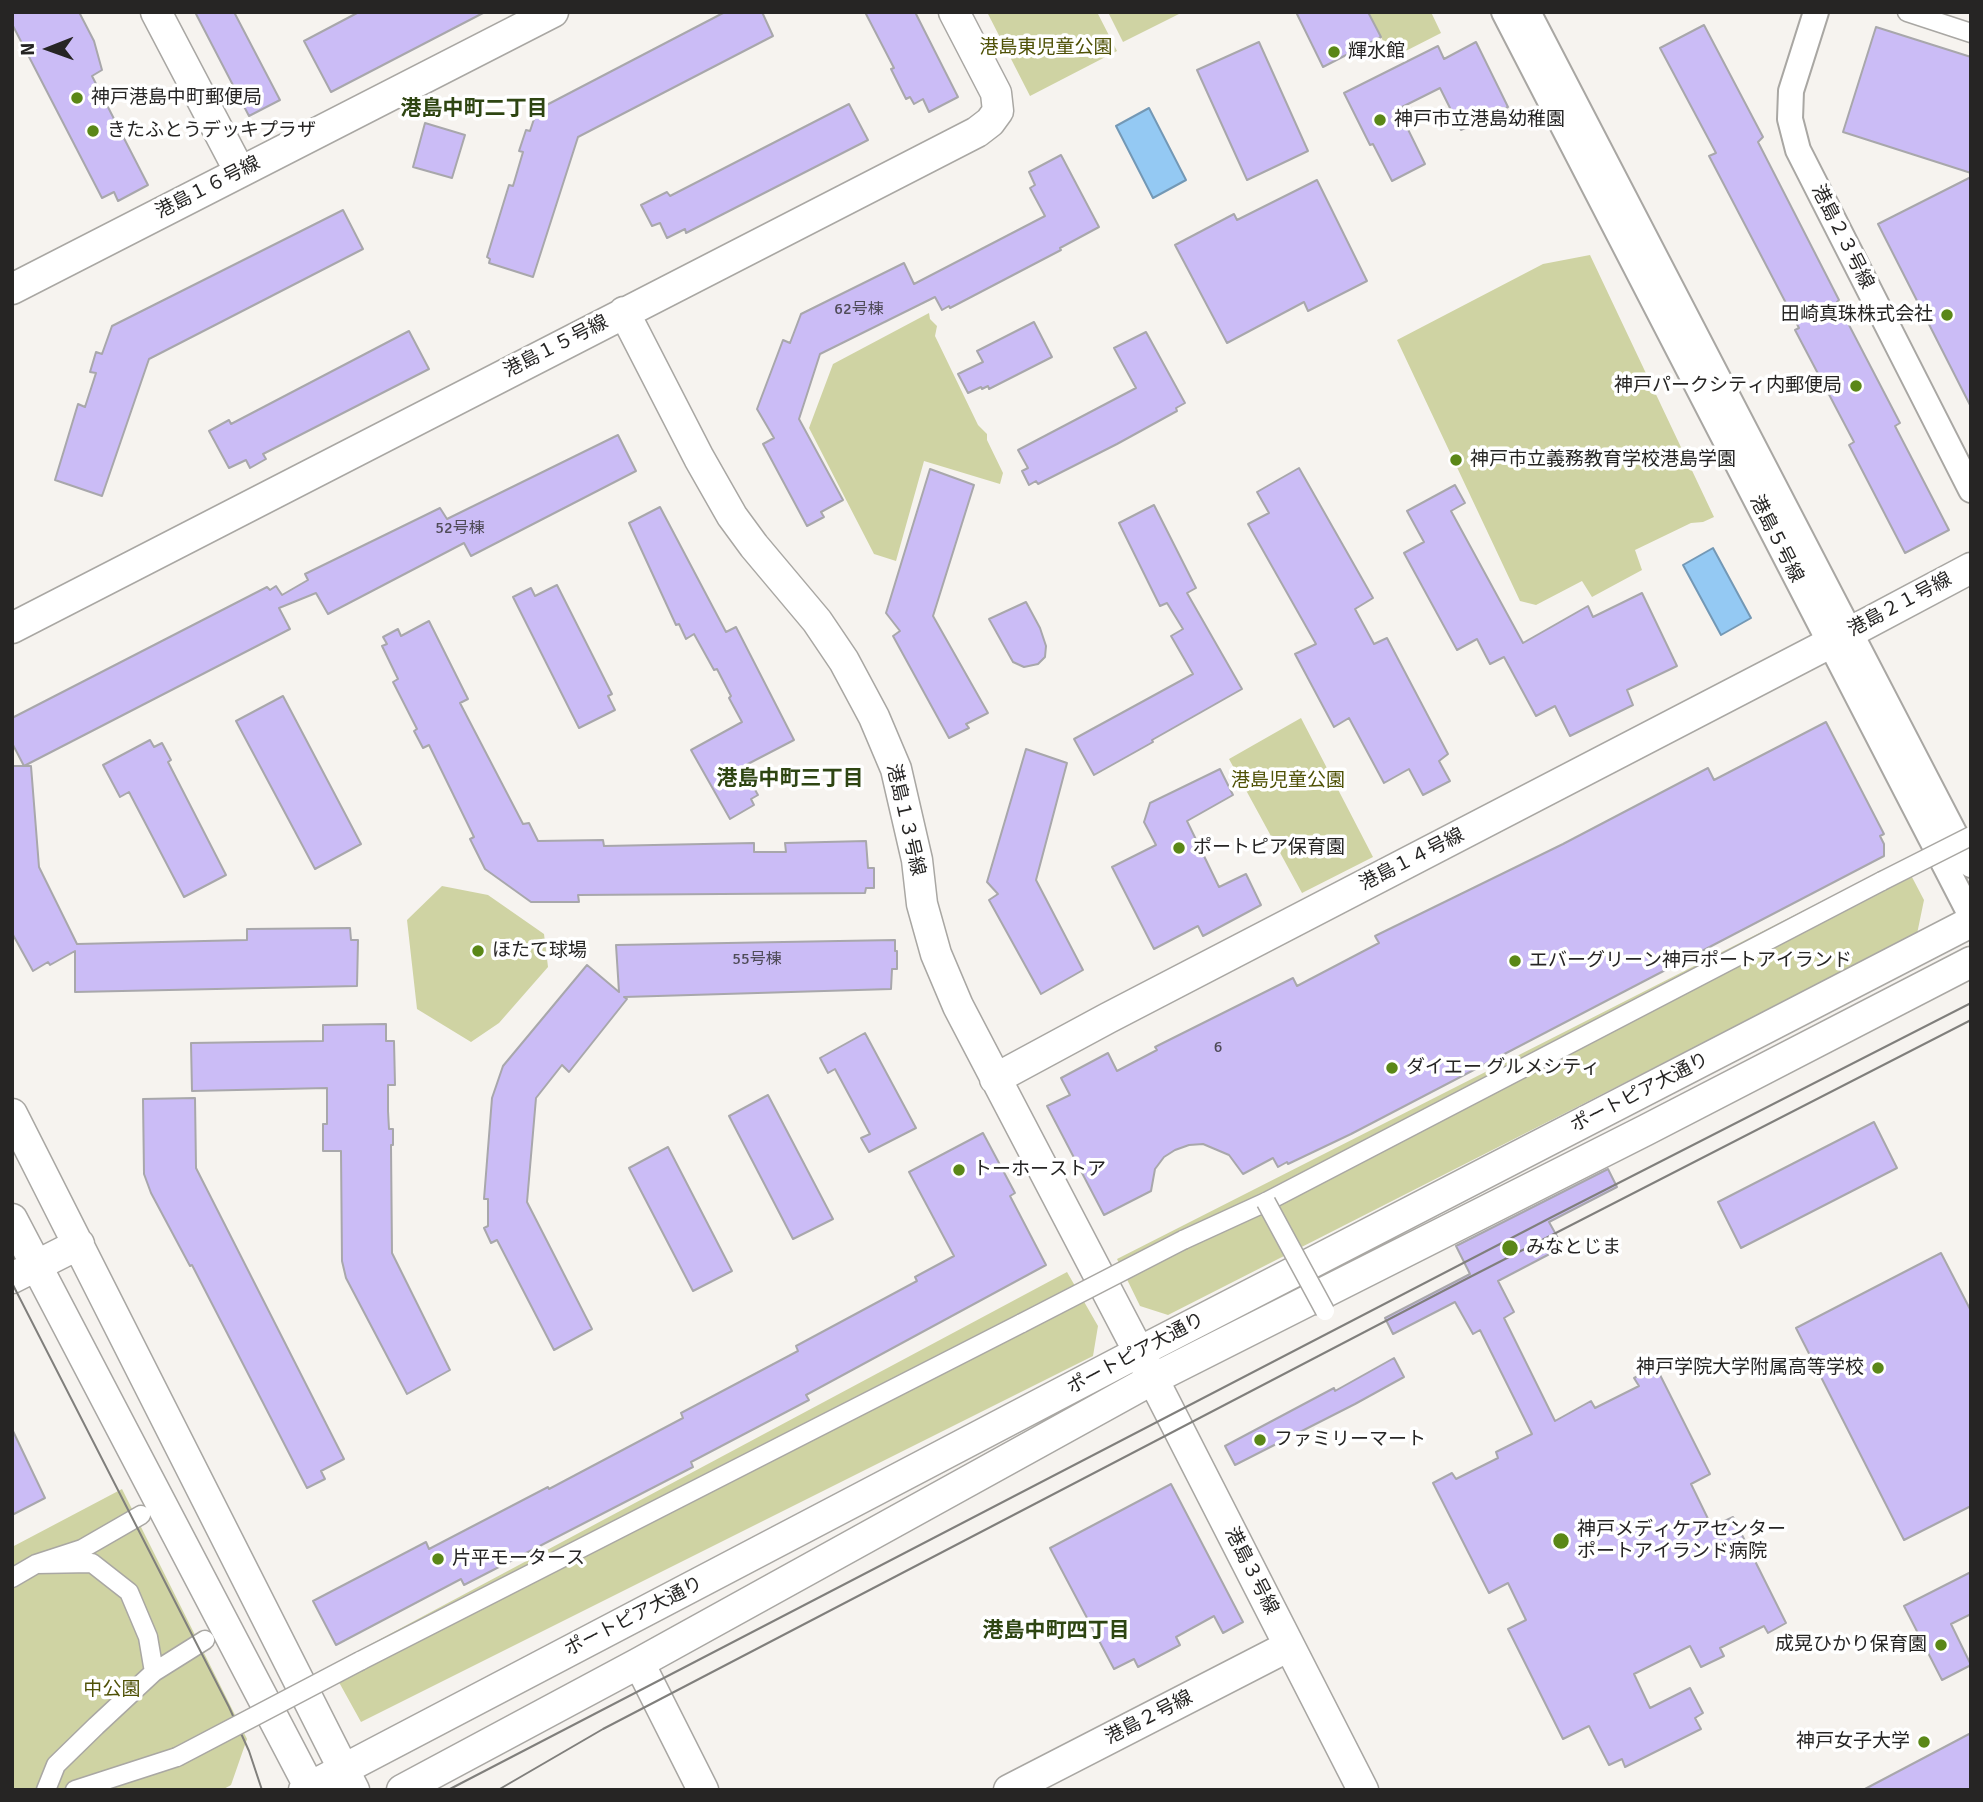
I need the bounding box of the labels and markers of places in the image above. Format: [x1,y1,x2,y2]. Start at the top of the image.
place label: 輝水館 [1348,41,1405,63]
marker: 輝水館 [1326,44,1342,60]
place label: 神戸港島中町郵便局 [91,87,262,109]
marker: 神戸港島中町郵便局 [69,90,85,106]
place label: 神戸市立港島幼稚園 [1394,109,1565,131]
marker: 神戸市立港島幼稚園 [1372,112,1388,128]
place label: きたふとうデッキプラザ [107,120,316,142]
marker: きたふとうデッキプラザ [85,123,101,139]
place label: 田崎真珠株式会社 [1781,304,1933,326]
marker: 田崎真珠株式会社 [1939,307,1955,323]
place label: 神戸パークシティ内郵便局 [1614,375,1842,397]
marker: 神戸パークシティ内郵便局 [1848,378,1864,394]
place label: 神戸市立義務教育学校港島学園 [1470,449,1736,471]
marker: 神戸市立義務教育学校港島学園 [1448,452,1464,468]
place label: ポートピア保育園 [1193,837,1345,859]
marker: ポートピア保育園 [1171,840,1187,856]
place label: ほたて球場 [492,940,587,962]
marker: ほたて球場 [470,943,486,959]
place label: エバーグリーン神戸ポートアイランド [1529,950,1852,972]
marker: エバーグリーン神戸ポートアイランド [1507,953,1523,969]
place label: ダイエー グルメシティ [1406,1057,1600,1079]
marker: ダイエー グルメシティ [1384,1060,1400,1076]
place label: トーホーストア [973,1159,1106,1181]
marker: トーホーストア [951,1162,967,1178]
place label: みなとじま [1526,1237,1621,1259]
marker: みなとじま [1500,1238,1520,1258]
place label: 神戸学院大学附属高等学校 [1636,1357,1864,1379]
marker: 神戸学院大学附属高等学校 [1870,1360,1886,1376]
place label: ファミリーマート [1274,1429,1426,1451]
marker: ファミリーマート [1252,1432,1268,1448]
place label: 神戸メディケアセンター ポートアイランド病院 [1577,1519,1786,1563]
marker: 神戸メディケアセンター ポートアイランド病院 [1551,1531,1571,1551]
place label: 片平モータース [452,1548,585,1570]
marker: 片平モータース [430,1551,446,1567]
place label: 成晃ひかり保育園 [1775,1634,1927,1656]
marker: 成晃ひかり保育園 [1933,1637,1949,1653]
place label: 神戸女子大学 [1796,1731,1910,1753]
marker: 神戸女子大学 [1916,1734,1932,1750]

